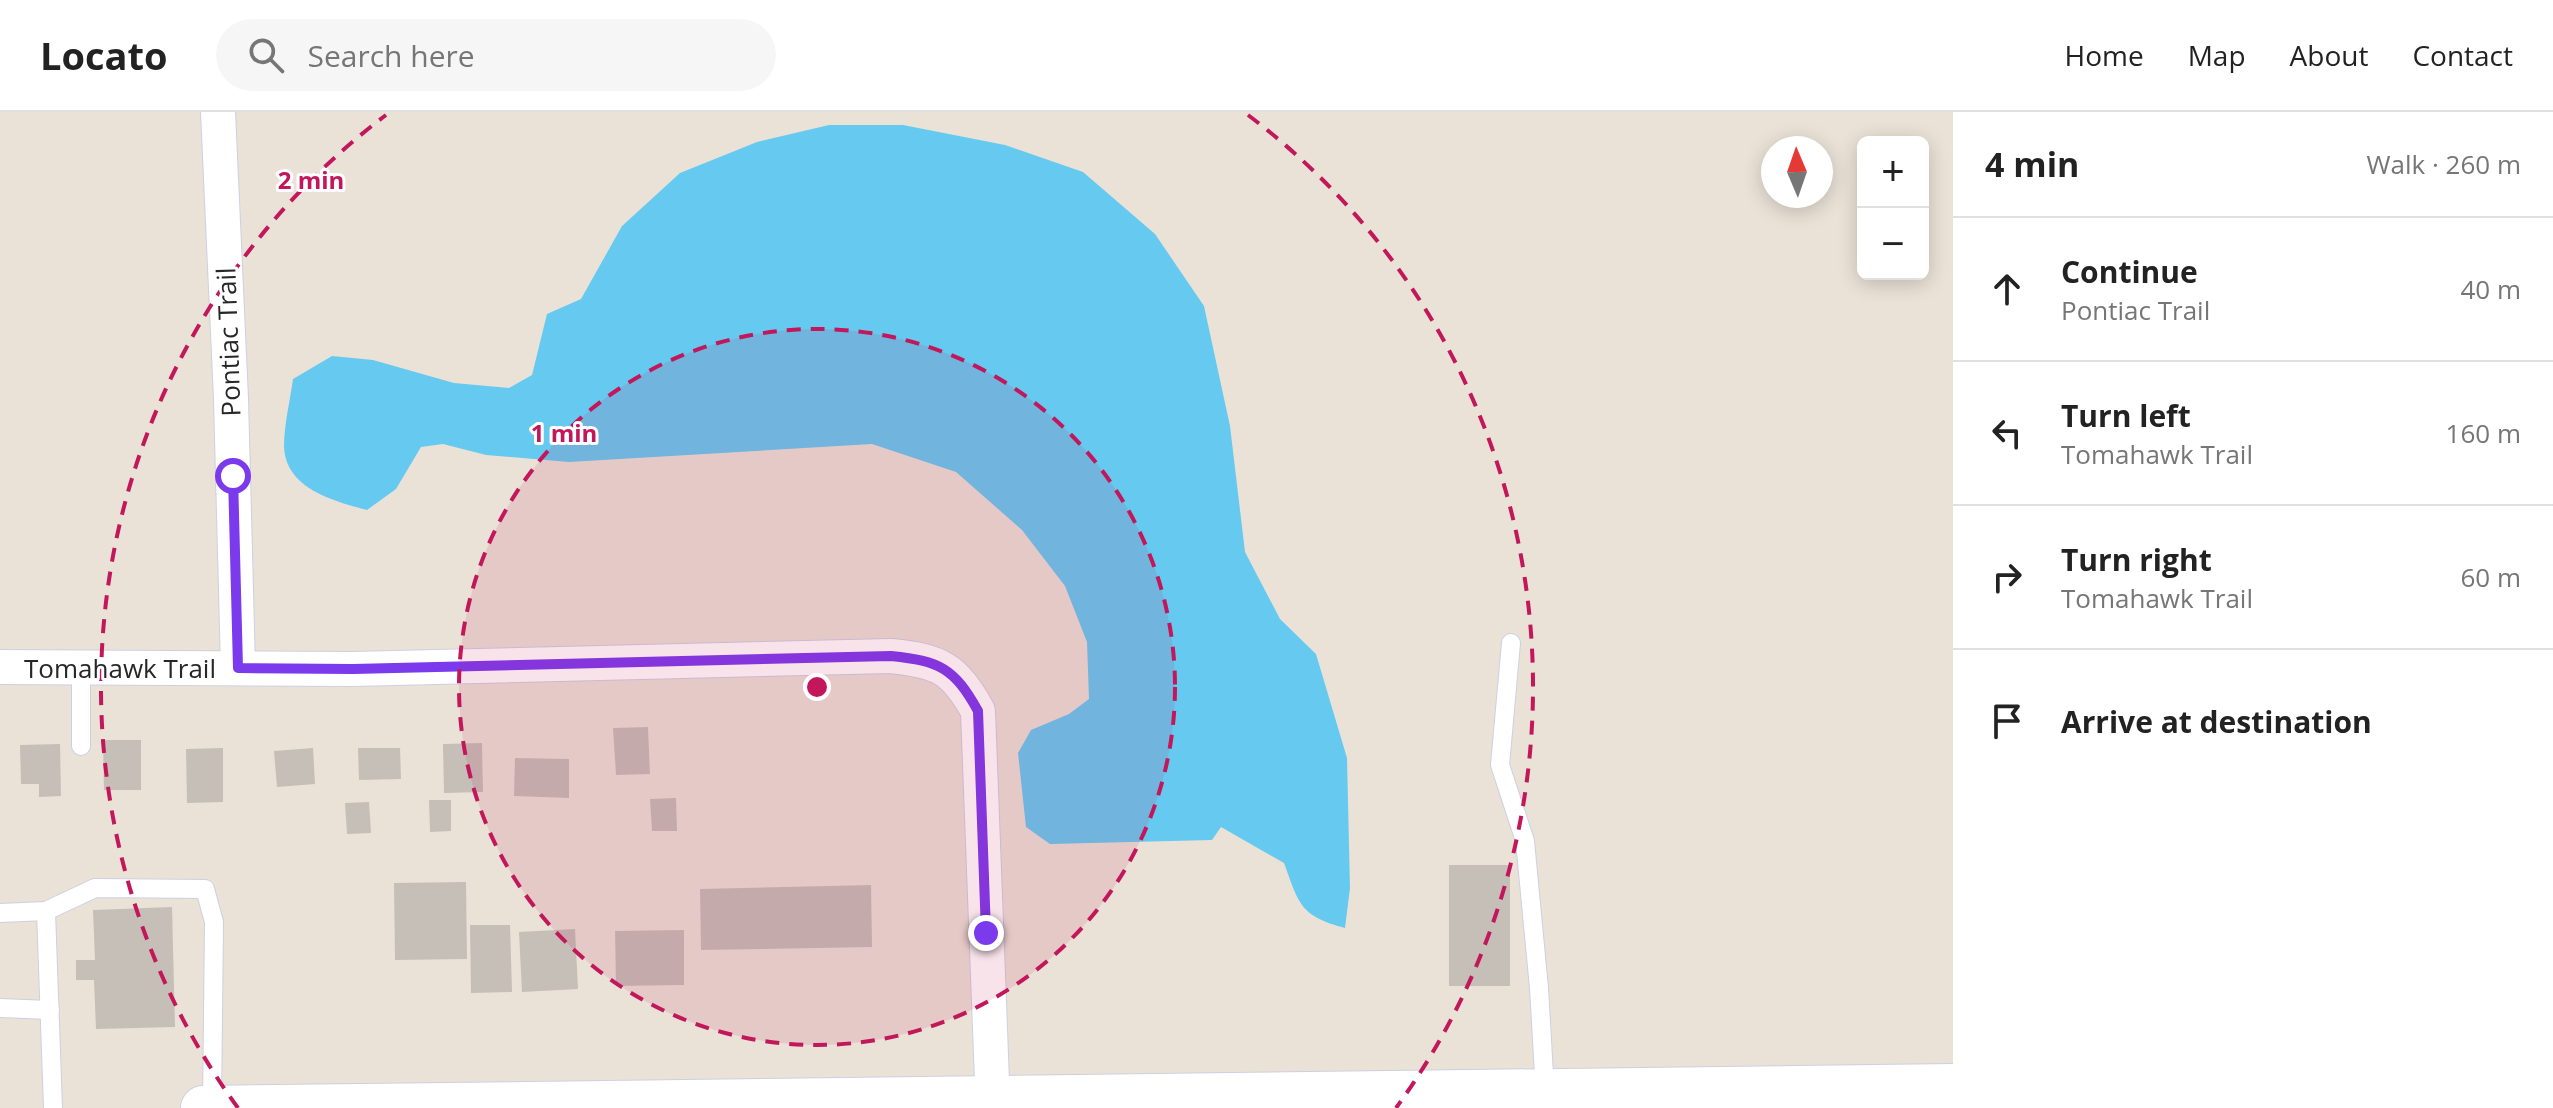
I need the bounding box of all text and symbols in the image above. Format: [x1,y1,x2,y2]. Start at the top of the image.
search box [216,19,776,91]
text: Locato [40,29,168,81]
icon: search [244,33,288,77]
text: Search here [308,35,475,76]
text: Home [2065,36,2144,74]
text: Map [2188,36,2246,74]
text: About [2290,36,2368,74]
text: Contact [2412,36,2513,74]
north arrow [1761,136,1833,208]
map controls [1857,136,1929,280]
button: + [1857,136,1929,208]
text: 4 min [1985,141,2079,187]
text: Walk · 260 m [2367,146,2521,182]
text: 2 min [278,163,344,196]
button: − [1857,208,1929,280]
text: Continue [2061,251,2198,292]
street label: Pontiac Trail [207,267,249,417]
icon: ahead [1985,267,2029,311]
text: 40 m [2460,271,2521,307]
text: Pontiac Trail [2061,292,2210,328]
text: Turn left [2061,395,2191,436]
icon: left [1985,411,2029,455]
text: 160 m [2446,415,2521,451]
text: 1 min [531,416,597,449]
text: Tomahawk Trail [2061,436,2253,472]
route start [215,458,251,494]
text: Turn right [2061,539,2212,580]
icon: right [1985,555,2029,599]
text: 60 m [2460,559,2521,595]
text: Tomahawk Trail [2061,580,2253,616]
street label: Tomahawk Trail [24,650,216,686]
centre of rings [803,673,831,701]
icon: arrive [1985,699,2029,743]
text: Arrive at destination [2061,701,2372,742]
route end [968,915,1004,951]

